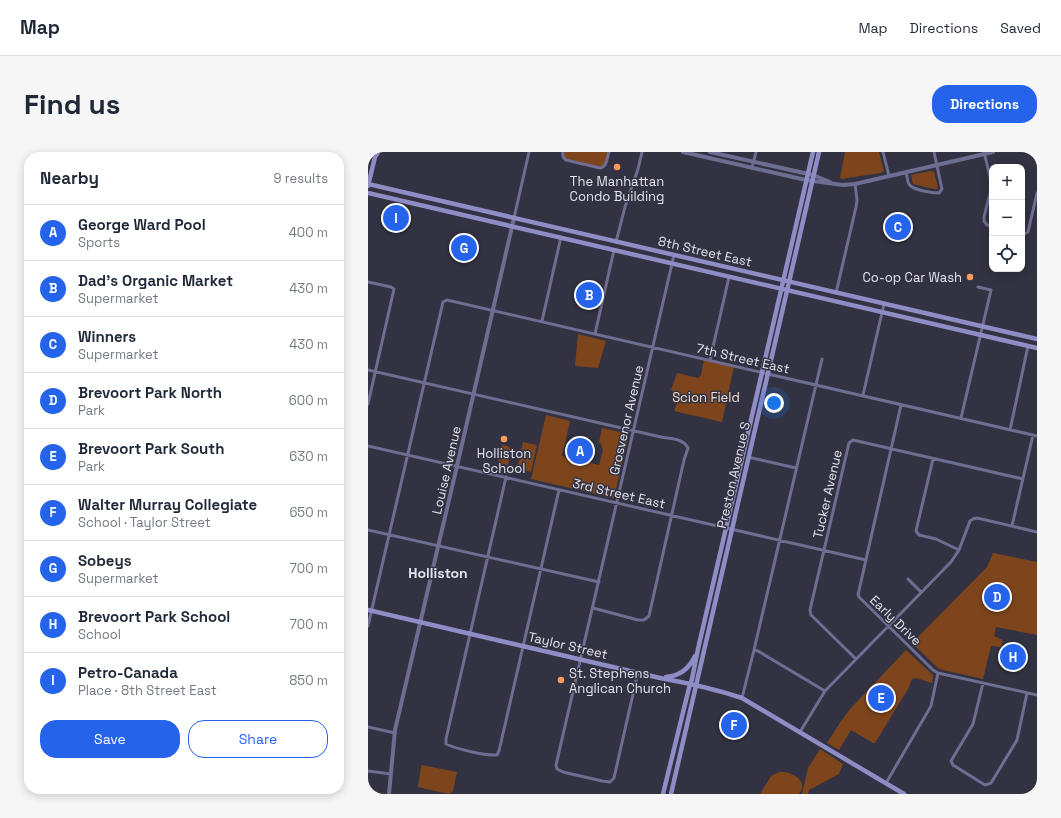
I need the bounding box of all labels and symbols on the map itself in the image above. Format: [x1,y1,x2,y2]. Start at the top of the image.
marker: The Manhattan Condo Building [612,162,622,172]
place label: The Manhattan Condo Building [570,173,664,205]
pin: I [383,203,409,233]
pin: C [885,212,911,242]
street label: 8th Street East [656,232,754,271]
pin: G [451,233,477,263]
place label: Co-op Car Wash [863,269,962,286]
marker: Co-op Car Wash [965,272,975,282]
pin: B [576,280,602,310]
street label: 7th Street East [695,340,791,377]
street label: Grosvenor Avenue [606,363,647,477]
park label: Scion Field [672,389,740,406]
your location [764,393,784,413]
street label: Preston Avenue S [713,420,754,530]
street label: Louise Avenue [428,424,465,516]
marker: Holliston School [499,434,509,444]
pin: A [567,436,593,466]
place label: Holliston School [477,445,531,477]
street label: Tucker Avenue [809,448,846,540]
street label: 3rd Street East [571,475,667,512]
district label: Holliston [408,564,468,582]
pin: D [984,582,1010,612]
street label: Early Drive [866,592,925,649]
street label: Taylor Street [527,628,609,663]
pin: H [1000,642,1026,672]
place label: St. Stephens Anglican Church [569,665,671,697]
marker: St. Stephens Anglican Church [556,675,566,685]
pin: E [868,683,894,713]
pin: F [721,710,747,740]

